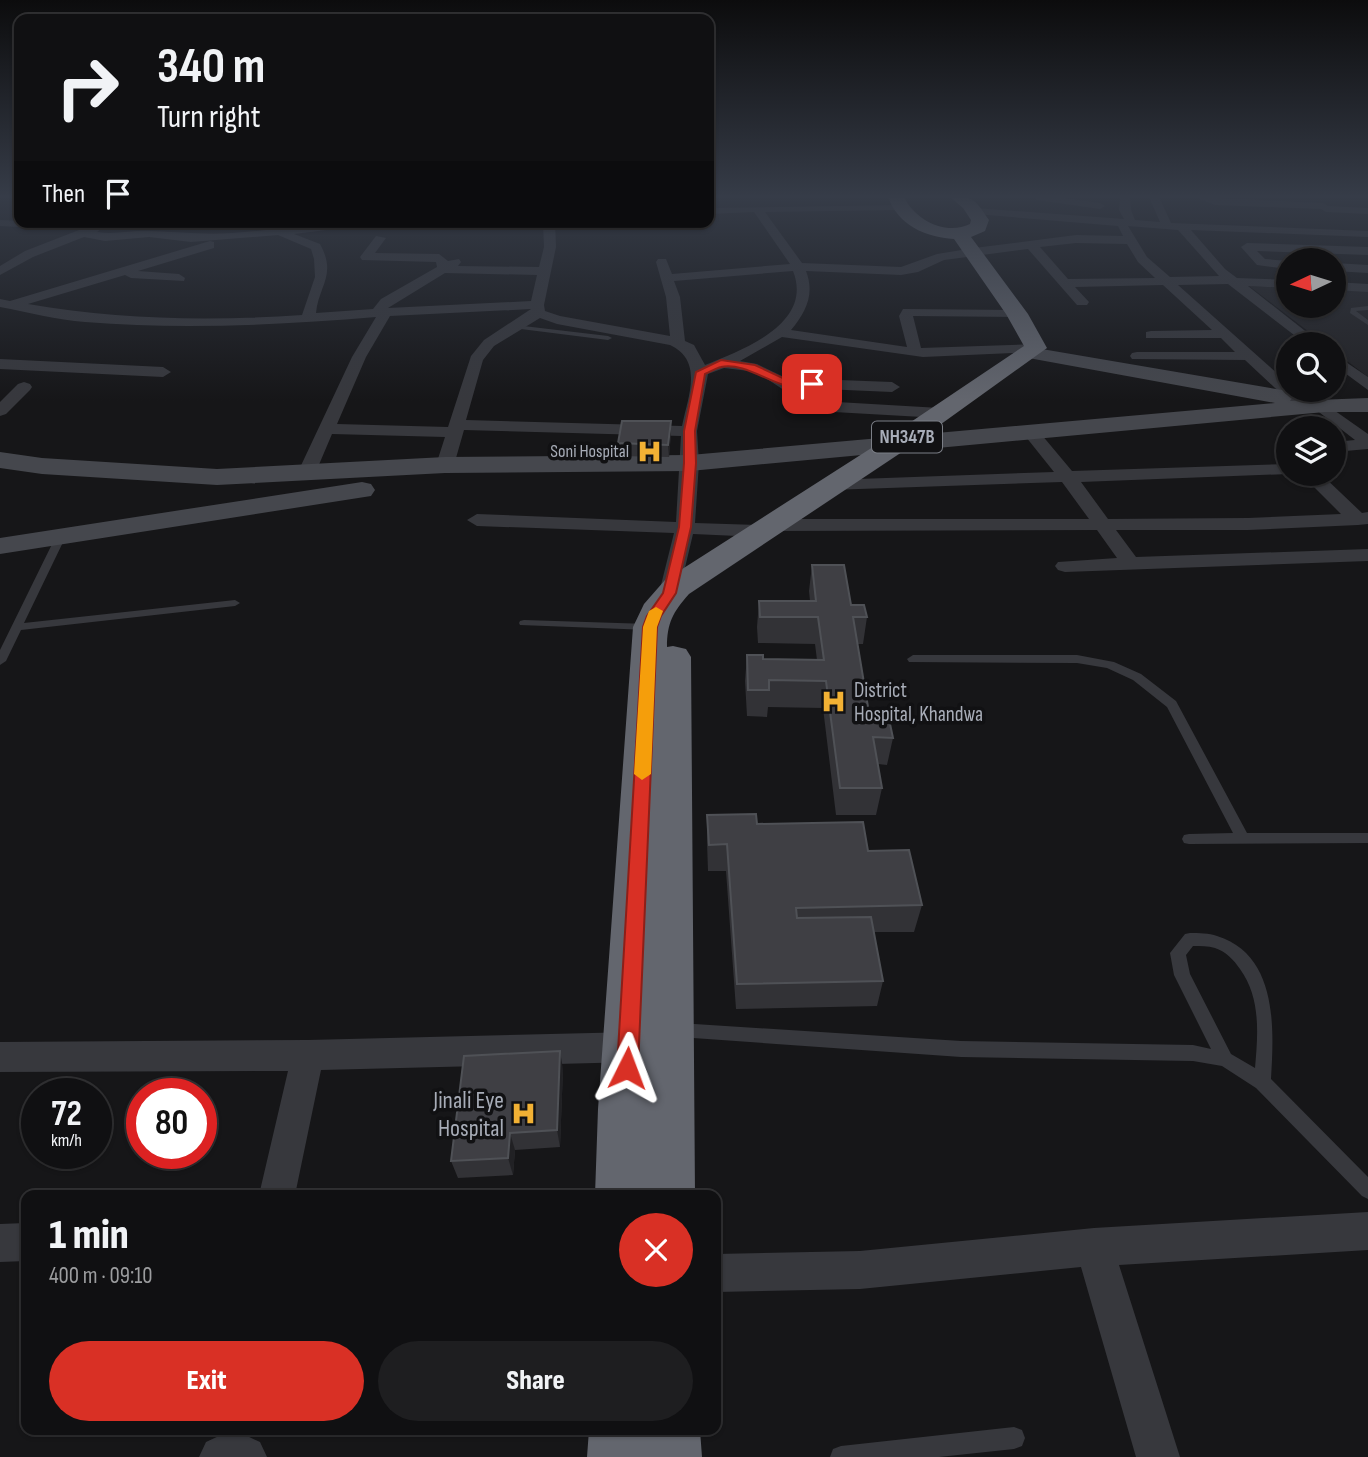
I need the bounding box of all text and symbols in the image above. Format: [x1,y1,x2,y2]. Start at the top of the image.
text: 340 m [157,38,265,97]
icon: right [42,42,133,133]
text: Turn right [157,98,261,137]
icon: arrive [99,175,137,213]
text: Then [42,179,85,210]
north arrow [1276,248,1346,318]
map controls [1276,248,1346,486]
button: search [1276,332,1346,402]
pin [782,354,842,414]
icon: arrive [793,365,831,403]
button: layers [1276,416,1346,486]
road number: NH347B [872,422,942,452]
hospital icon: Soni Hospital [635,437,663,465]
place label: Soni Hospital [550,441,629,462]
place label: District Hospital, Khandwa [854,678,983,727]
hospital icon: District Hospital, Khandwa [820,688,848,716]
position arrow [590,1031,664,1105]
speed limit sign: 80 [126,1078,217,1169]
place label: Jinali Eye Hospital [432,1086,504,1143]
text: 72 [51,1093,82,1136]
hospital icon: Jinali Eye Hospital [510,1100,538,1128]
text: km/h [51,1130,82,1151]
text: 1 min [49,1210,129,1261]
button: close [619,1213,693,1287]
text: 400 m · 09:10 [49,1262,153,1290]
button: Exit [49,1341,364,1421]
button: Share [378,1341,693,1421]

